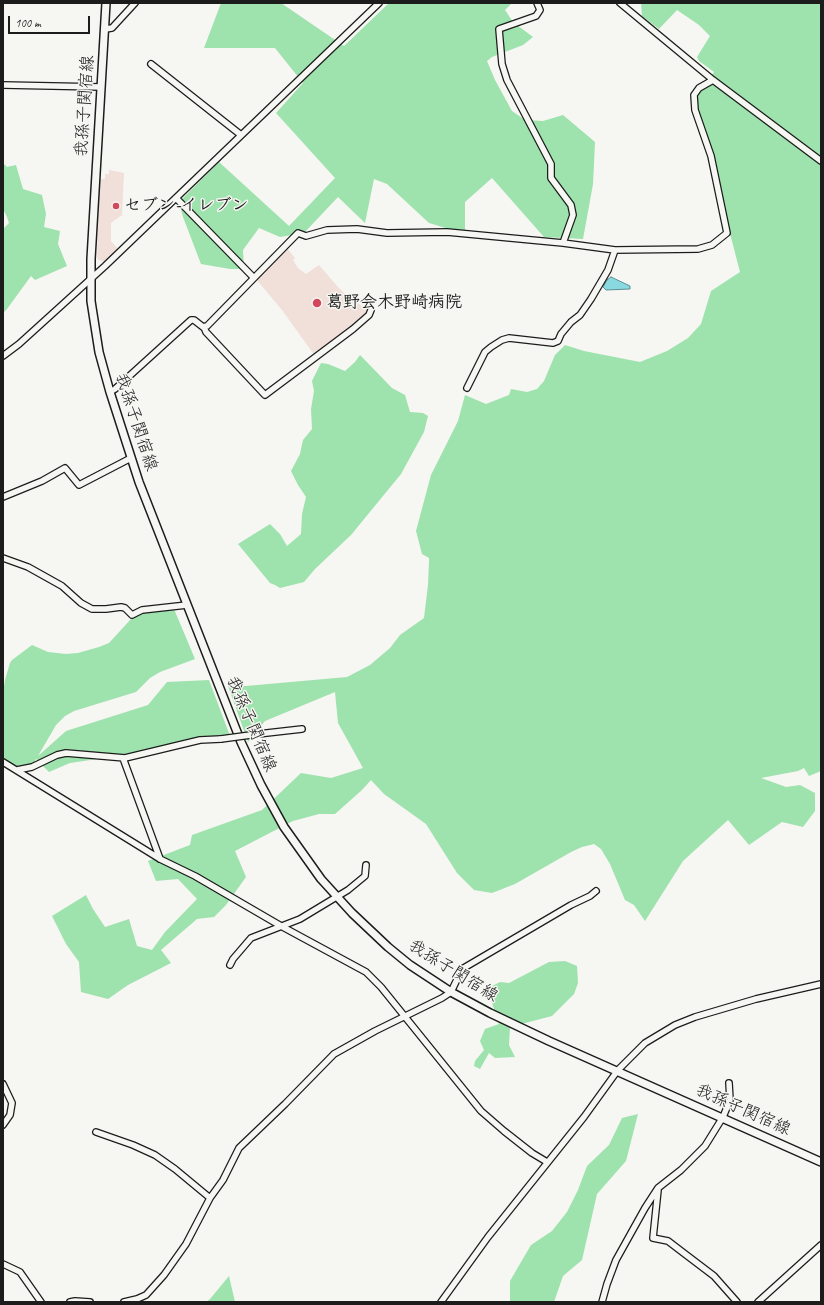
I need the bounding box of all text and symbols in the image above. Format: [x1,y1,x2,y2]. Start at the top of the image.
scale bar [10,8,92,34]
text: 100 m [15,15,41,31]
street label: 我孫子関宿線 [71,54,99,158]
place label: セブン-イレブン [124,196,249,216]
marker: セブン-イレブン [111,201,121,211]
place label: 葛野会木野崎病院 [326,293,462,313]
marker: 葛野会木野崎病院 [311,297,323,309]
street label: 我孫子関宿線 [111,370,161,474]
street label: 我孫子関宿線 [222,673,280,775]
street label: 我孫子関宿線 [404,935,502,1007]
street label: 我孫子関宿線 [692,1080,794,1140]

